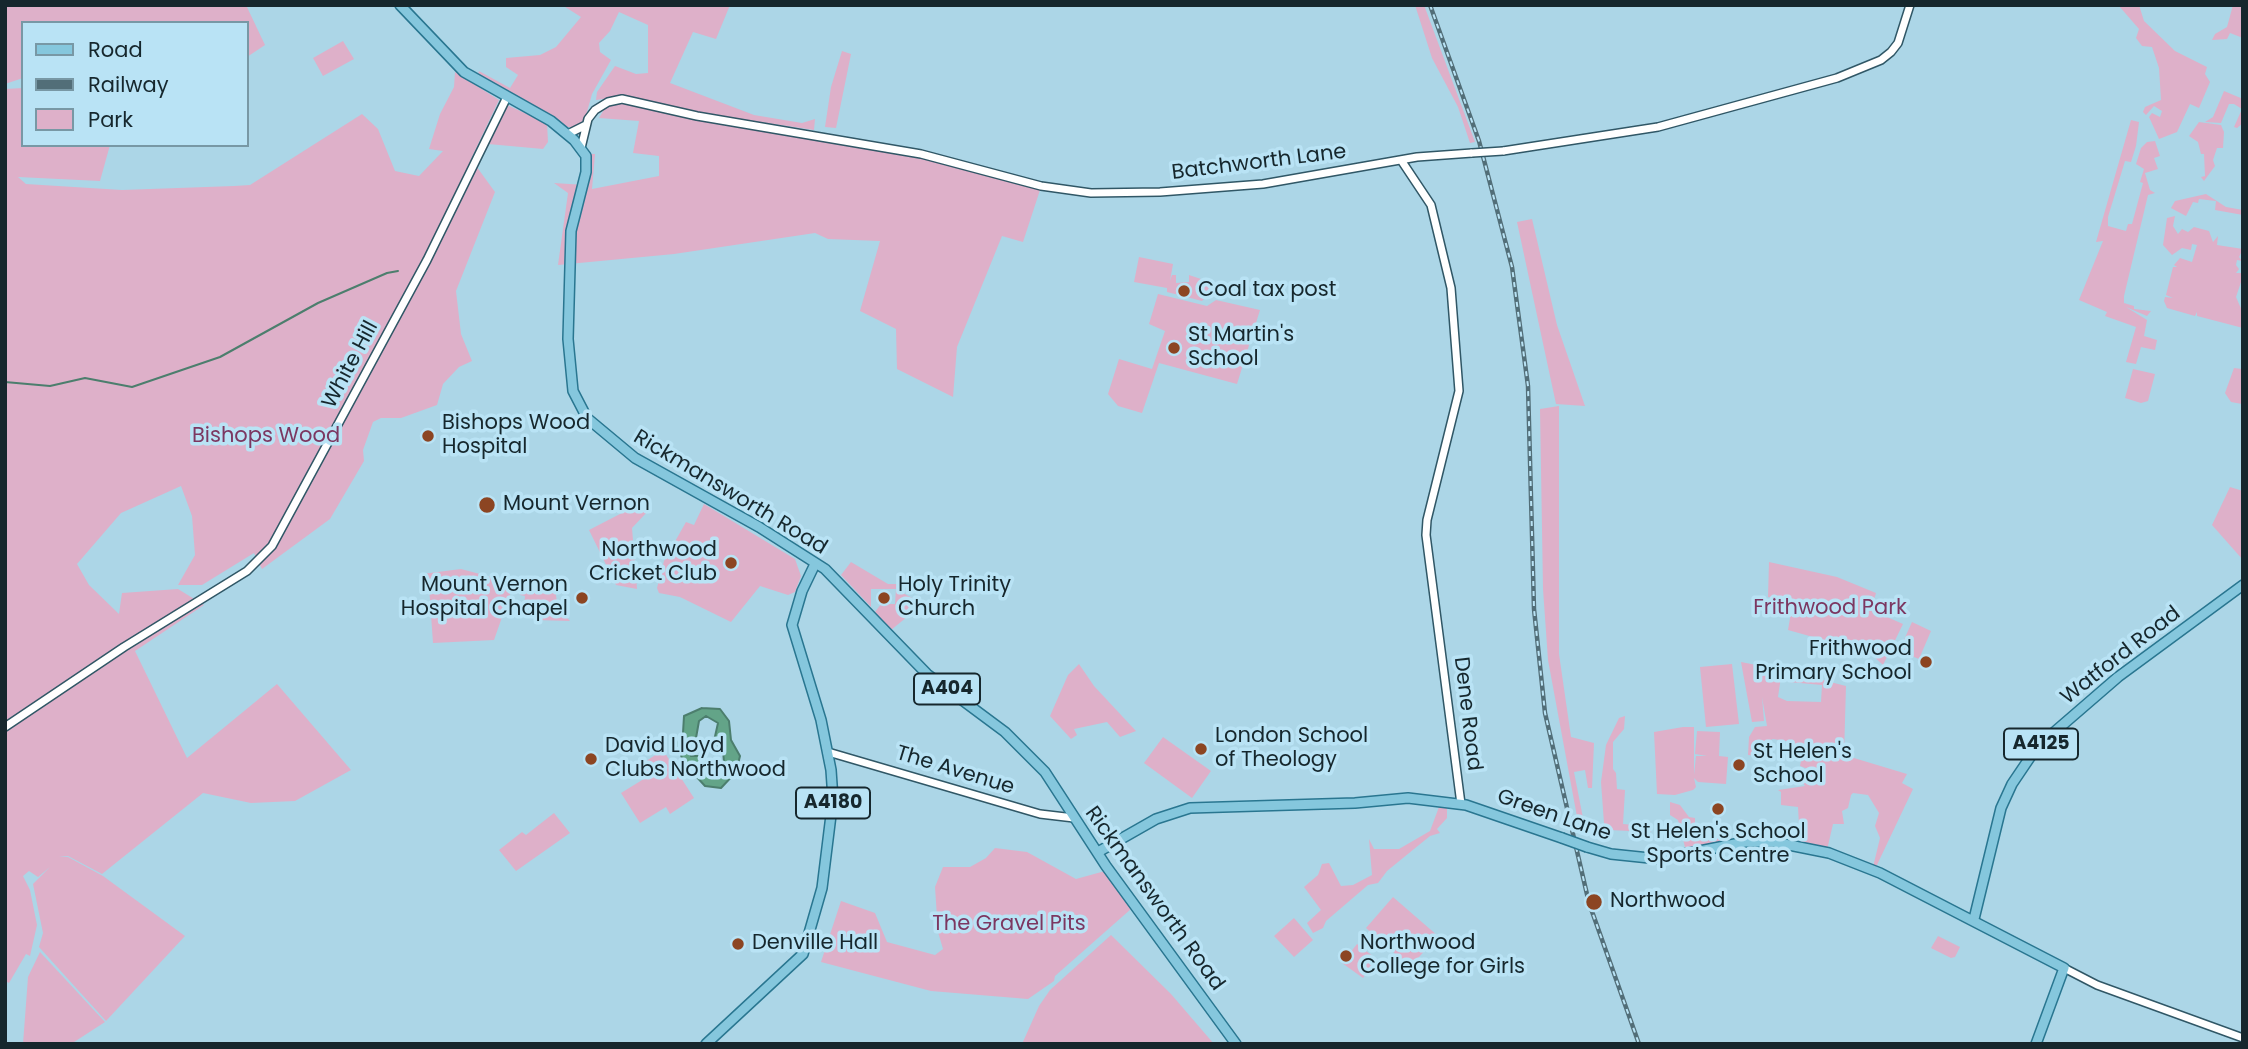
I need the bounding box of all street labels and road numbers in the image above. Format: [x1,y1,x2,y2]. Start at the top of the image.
street label: Batchworth Lane [1170,140,1348,186]
street label: White Hill [317,317,385,413]
street label: Rickmansworth Road [629,425,831,561]
street label: Watford Road [2056,601,2186,711]
street label: Dene Road [1448,656,1486,772]
road number: A404 [914,674,980,704]
road number: A4125 [2004,729,2078,760]
street label: The Avenue [893,741,1017,801]
street label: Green Lane [1494,785,1614,847]
road number: A4180 [796,788,870,818]
street label: Rickmansworth Road [1079,802,1229,996]

